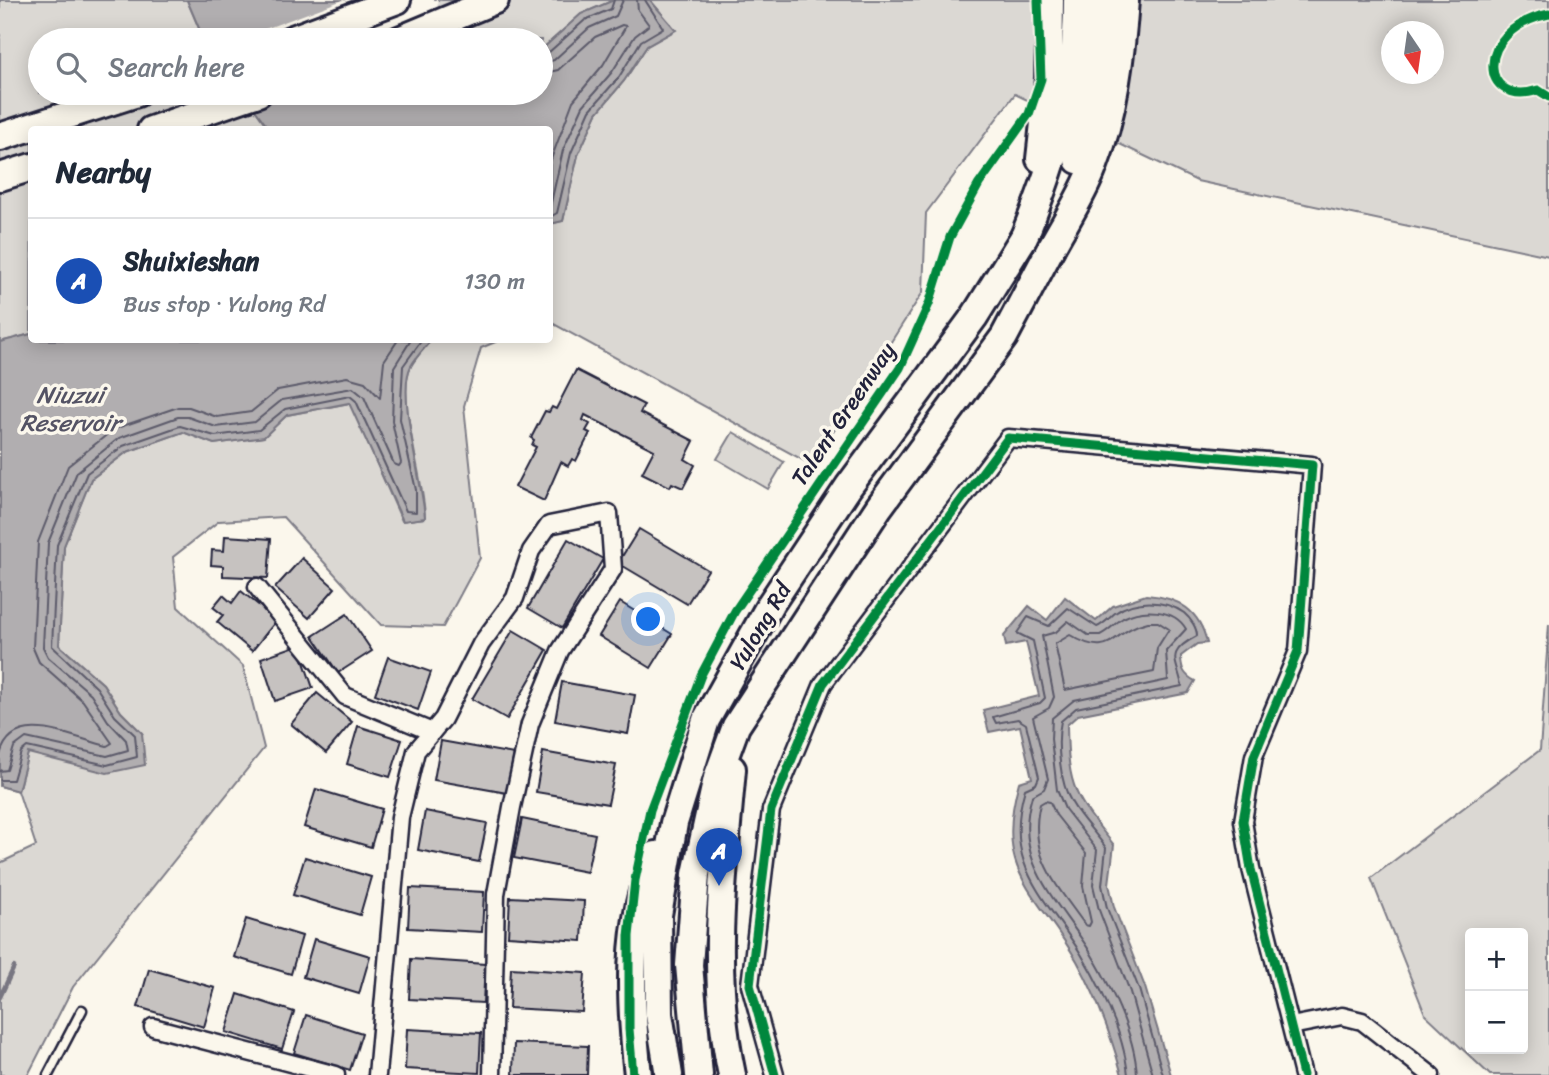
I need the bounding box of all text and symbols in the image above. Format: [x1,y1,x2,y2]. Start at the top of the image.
north arrow [1381,21,1444,84]
search box [28,28,553,105]
text: Search here [108,44,245,90]
icon: search [52,48,90,86]
text: Nearby [56,145,151,199]
text: Shuixieshan [123,238,259,284]
text: A [71,261,87,302]
text: 130 m [464,261,525,302]
text: Bus stop · Yulong Rd [123,284,325,325]
street label: Talent Greenway [780,334,907,495]
water label: Niuzui Reservoir [20,374,124,444]
street label: Yulong Rd [718,573,804,678]
your location [631,602,665,636]
pin: A [696,828,742,886]
map controls [1465,928,1528,1054]
button: + [1465,928,1528,991]
button: − [1465,991,1528,1054]

